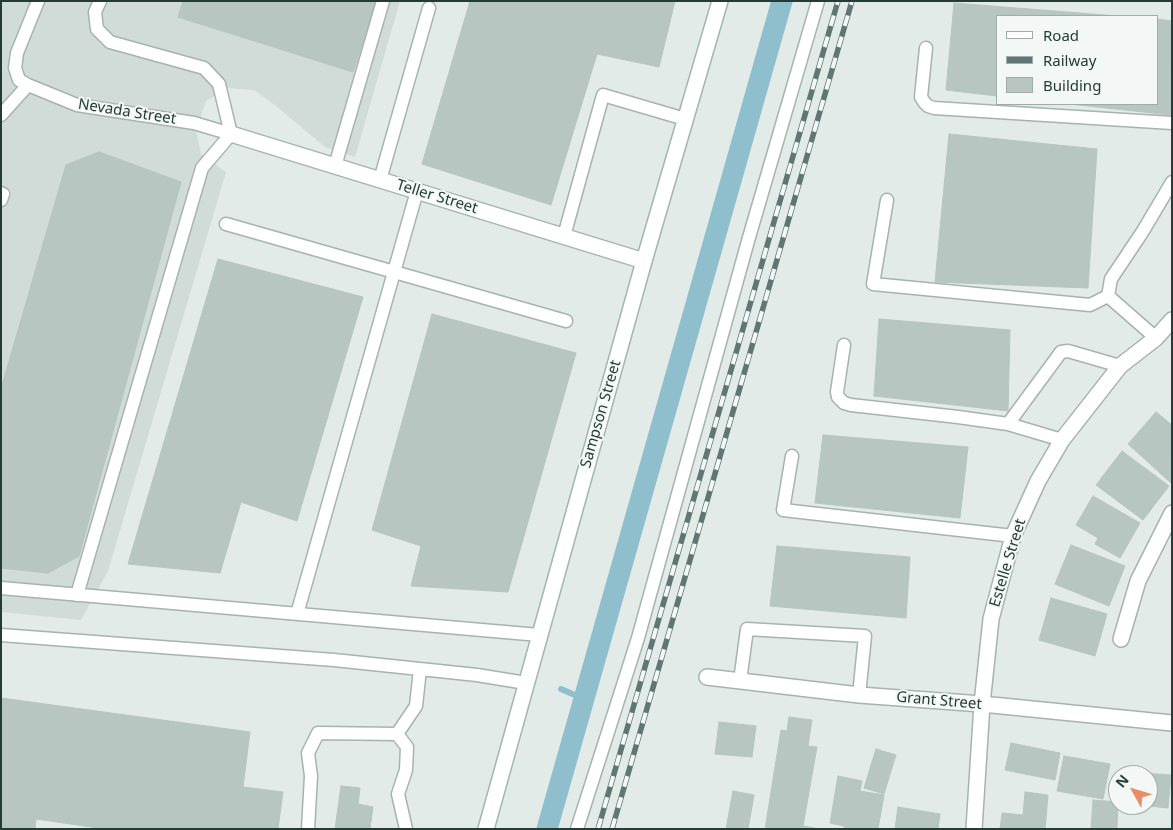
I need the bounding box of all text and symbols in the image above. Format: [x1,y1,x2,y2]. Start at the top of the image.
legend [996,15,1158,105]
text: Road [1043,25,1079,45]
text: Railway [1043,50,1096,70]
text: Building [1043,75,1101,95]
street label: Nevada Street [77,95,177,129]
street label: Teller Street [394,176,480,218]
street label: Sampson Street [577,358,625,470]
street label: Estelle Street [986,517,1030,609]
street label: Grant Street [896,688,982,714]
north arrow [1108,765,1158,815]
text: N [1111,770,1133,791]

